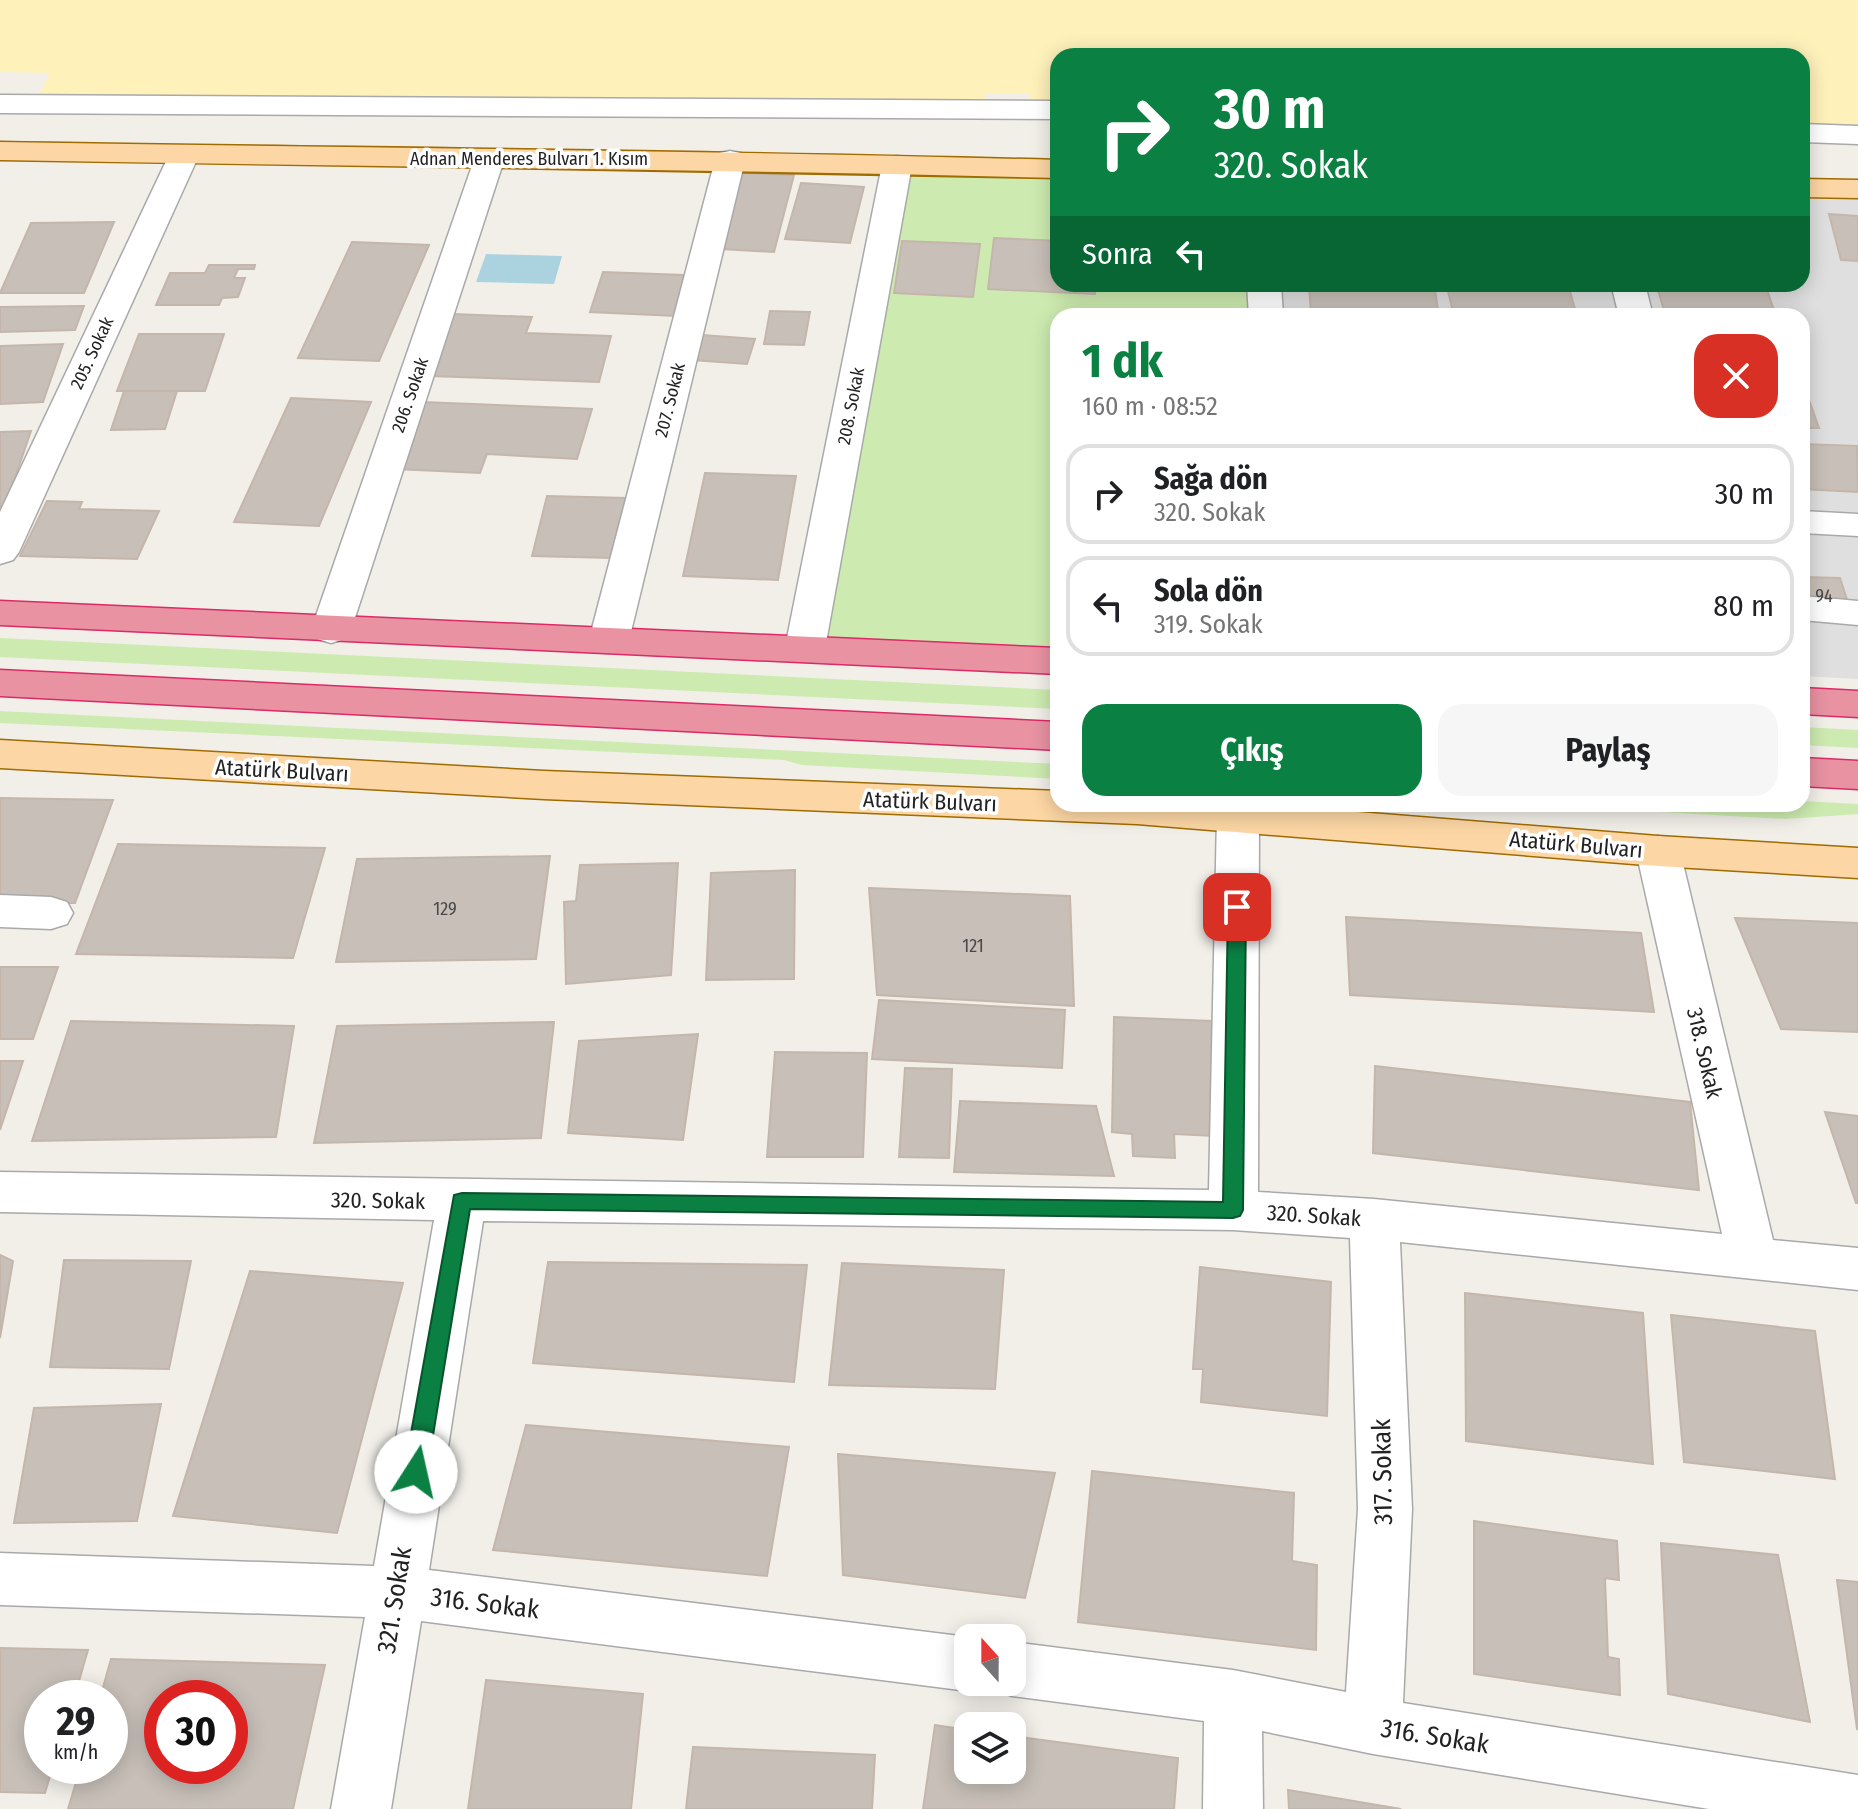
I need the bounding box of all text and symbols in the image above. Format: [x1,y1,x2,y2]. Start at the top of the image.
text: 30 m [1214,76,1325,143]
icon: right [1082,80,1186,184]
text: 320. Sokak [1214,144,1368,188]
street label: Adnan Menderes Bulvarı 1. Kısım [410,148,648,170]
icon: left [1169,232,1213,276]
text: Sonra [1082,236,1153,272]
street label: 205. Sokak [66,313,119,393]
text: 1 dk [1082,332,1163,390]
button: close [1694,334,1778,418]
street label: 206. Sokak [387,354,433,435]
street label: 207. Sokak [650,360,690,440]
street label: 208. Sokak [833,365,869,446]
text: 160 m · 08:52 [1082,391,1218,422]
text: Sağa dön [1154,461,1268,497]
icon: right [1086,472,1130,516]
text: 30 m [1715,476,1774,512]
text: 320. Sokak [1154,497,1265,528]
text: Sola dön [1154,573,1263,609]
icon: left [1086,584,1130,628]
house number: 94 [1815,585,1833,607]
text: 80 m [1713,588,1774,624]
text: 319. Sokak [1154,609,1263,640]
button: Çıkış [1082,704,1422,796]
button: Paylaş [1438,704,1778,796]
street label: Atatürk Bulvarı [214,754,349,787]
street label: Atatürk Bulvarı [863,786,997,817]
street label: Atatürk Bulvarı [1508,825,1644,864]
pin [1203,873,1271,941]
icon: arrive [1215,885,1259,929]
house number: 129 [433,898,457,920]
house number: 121 [962,935,984,957]
street label: 318. Sokak [1681,1005,1728,1102]
street label: 320. Sokak [331,1186,426,1215]
street label: 320. Sokak [1266,1199,1363,1232]
street label: 317. Sokak [1366,1418,1399,1526]
position arrow [374,1430,458,1514]
street label: 321. Sokak [371,1544,418,1656]
street label: 316. Sokak [429,1581,542,1626]
north arrow [954,1624,1026,1696]
map controls [954,1624,1026,1784]
speed limit sign: 30 [144,1680,248,1784]
text: 29 [56,1698,95,1746]
button: layers [954,1712,1026,1784]
street label: 316. Sokak [1379,1713,1492,1760]
text: km/h [54,1740,98,1764]

